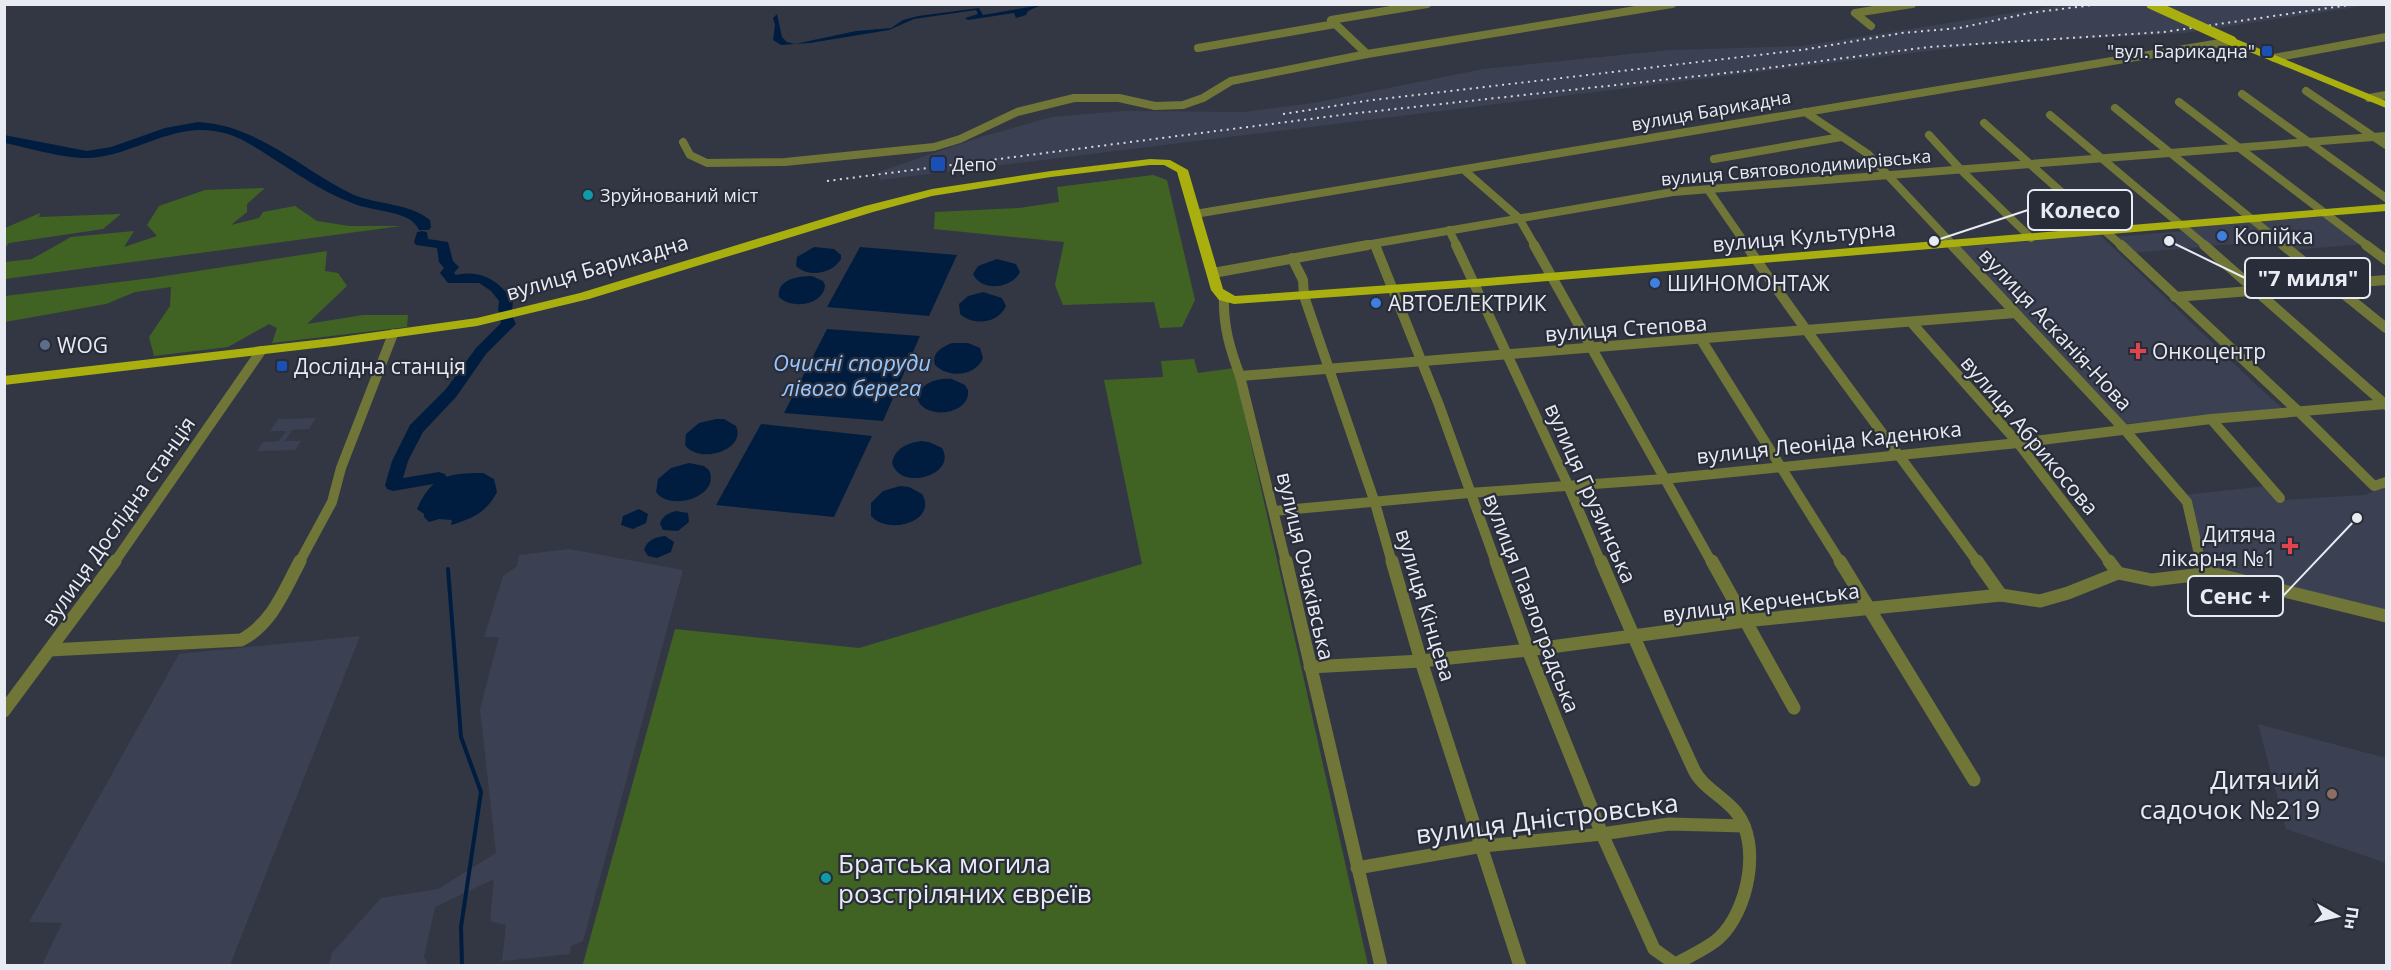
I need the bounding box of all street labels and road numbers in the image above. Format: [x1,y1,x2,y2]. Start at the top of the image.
street label: вулиця Барикадна [1629,84,1793,136]
street label: вулиця Святоволодимирівська [1660,143,1932,191]
street label: вулиця Культурна [1711,214,1897,258]
street label: вулиця Барикадна [503,228,691,306]
street label: вулиця Асканія-Нова [1973,242,2139,416]
street label: вулиця Степова [1544,308,1708,348]
street label: вулиця Абрикосова [1955,349,2105,521]
street label: вулиця Грузинська [1539,399,1643,587]
street label: вулиця Дослідна станція [35,411,201,631]
street label: вулиця Леоніда Каденюка [1695,414,1963,470]
street label: вулиця Очаківська [1271,469,1341,663]
street label: вулиця Павлоградська [1477,489,1587,717]
street label: вулиця Кінцева [1389,525,1463,685]
street label: вулиця Керченська [1661,576,1861,628]
street label: вулиця Дністровська [1414,784,1680,852]

